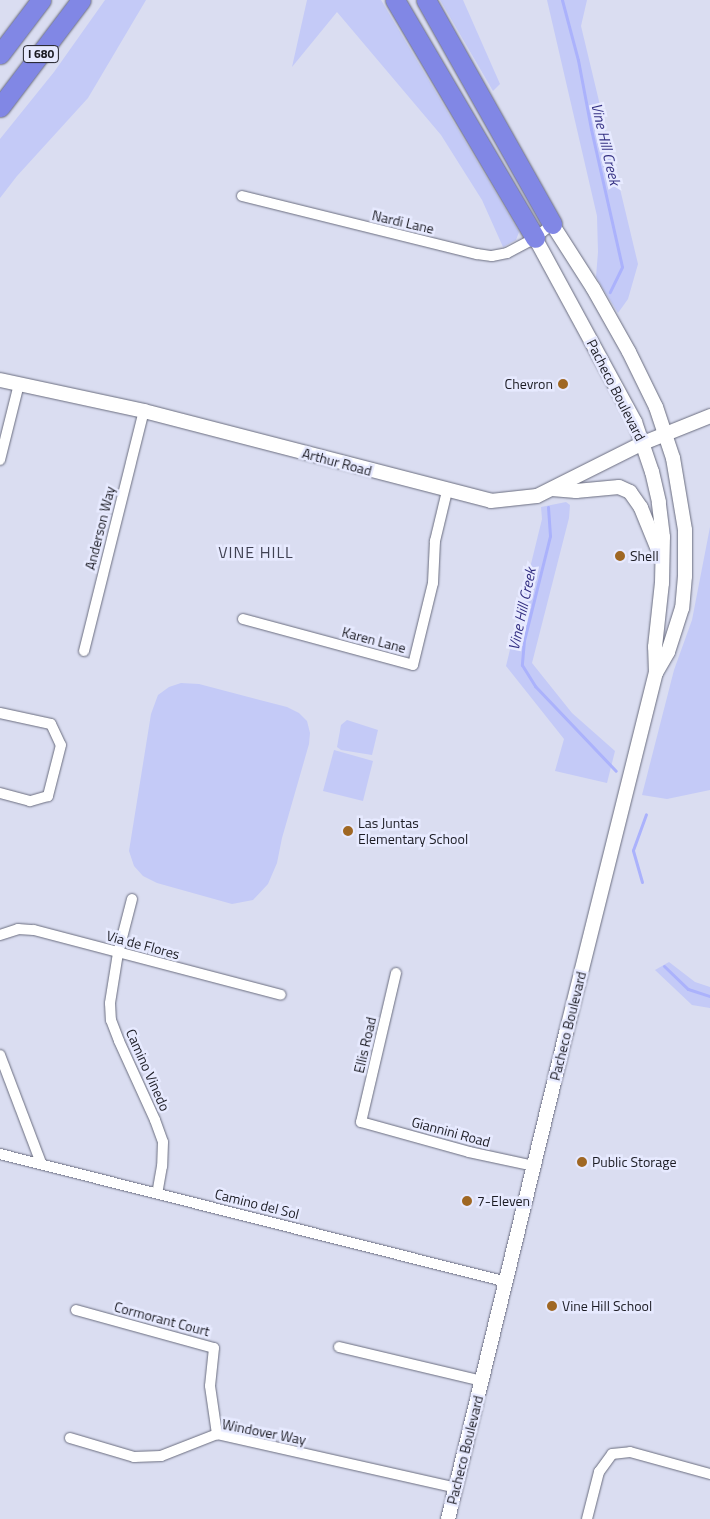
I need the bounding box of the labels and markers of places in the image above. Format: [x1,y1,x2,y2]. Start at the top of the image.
place label: Chevron [505,376,553,392]
marker: Chevron [557,378,569,390]
place label: Shell [630,548,659,564]
marker: Shell [614,550,626,562]
place label: Las Juntas Elementary School [358,815,468,848]
marker: Las Juntas Elementary School [342,825,354,837]
place label: Public Storage [592,1154,676,1170]
marker: Public Storage [576,1156,588,1168]
place label: 7-Eleven [477,1193,530,1209]
marker: 7-Eleven [461,1195,473,1207]
place label: Vine Hill School [562,1298,652,1314]
marker: Vine Hill School [546,1300,558,1312]

